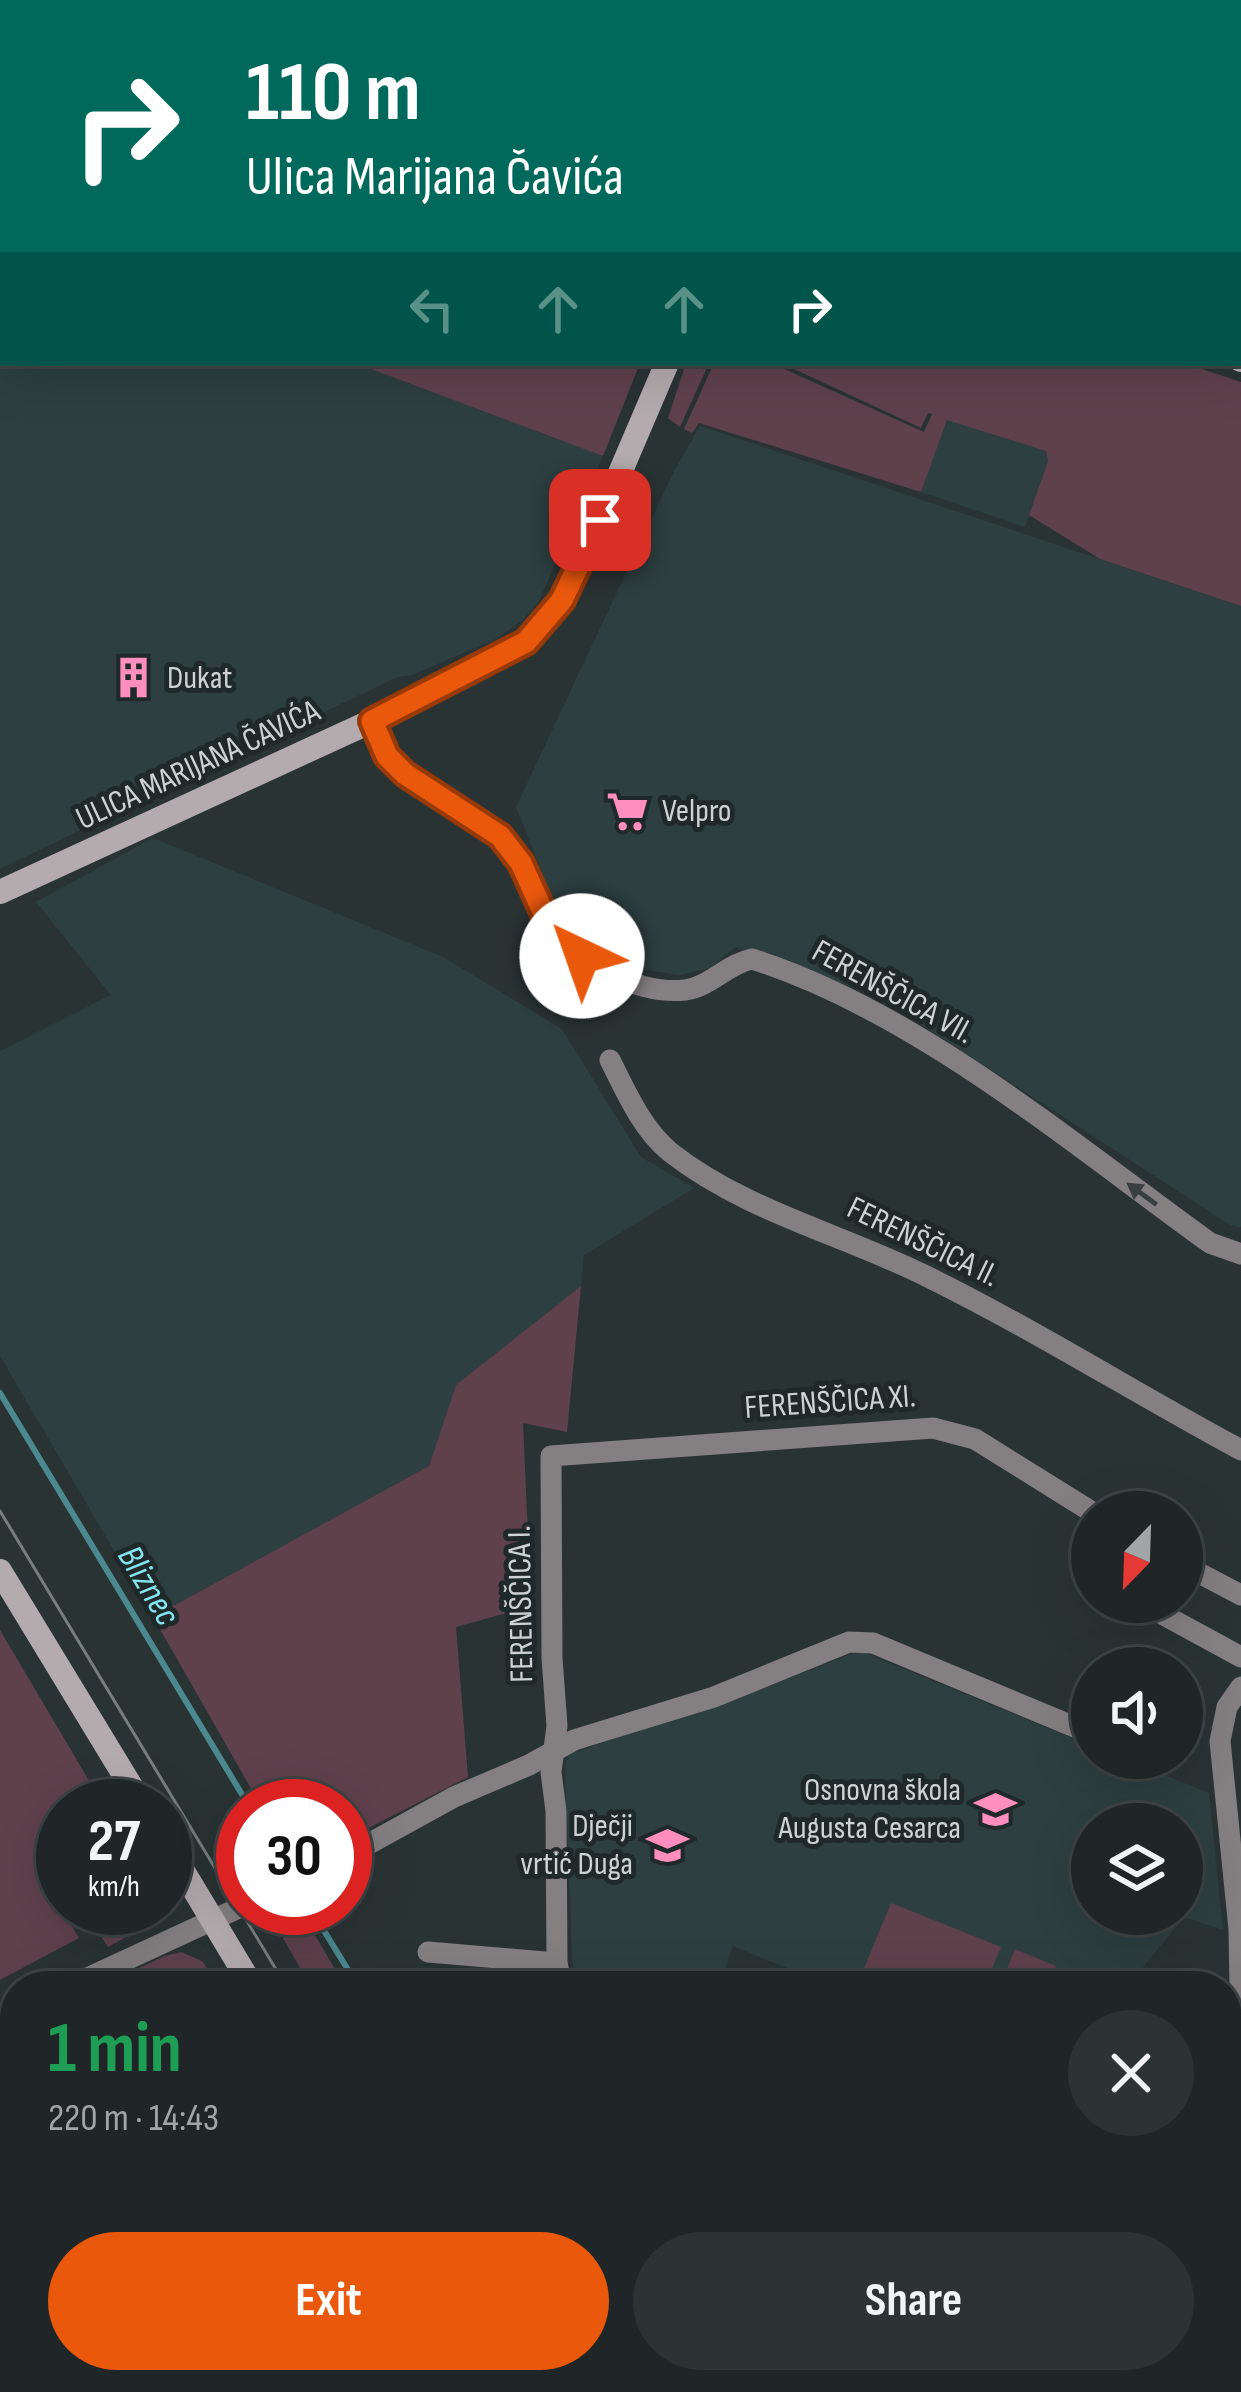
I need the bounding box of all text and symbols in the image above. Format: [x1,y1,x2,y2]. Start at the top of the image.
text: 110 m [246,43,421,144]
icon: right [48,48,204,204]
text: Ulica Marijana Čavića [246,145,624,210]
icon: left [399,276,465,342]
icon: ahead [525,276,591,342]
icon: ahead [651,276,717,342]
icon: right [777,276,843,342]
pin [549,469,651,571]
icon: arrive [567,487,633,553]
building icon: Dukat [110,655,156,701]
place label: Dukat [167,658,232,698]
street label: ULICA MARIJANA ČAVIĆA [70,691,327,839]
supermarket icon: Velpro [605,788,651,834]
place label: Velpro [662,791,732,831]
position arrow [519,893,645,1019]
street label: FERENŠČICA VII. [805,931,981,1053]
one-way arrow [1126,1183,1158,1206]
street label: FERENŠČICA II. [841,1188,1005,1296]
street label: FERENŠČICA XI. [743,1376,917,1428]
north arrow [1071,1491,1203,1623]
map controls [1071,1491,1203,1935]
street label: FERENŠČICA I. [500,1525,542,1683]
water label: Bliznec [108,1538,188,1634]
button: sound [1071,1647,1203,1779]
place label: Osnovna škola Augusta Cesarca [778,1770,961,1848]
speed limit sign: 30 [216,1779,372,1935]
school or university icon: Osnovna škola Augusta Cesarca [972,1786,1018,1832]
button: layers [1071,1803,1203,1935]
text: 27 [88,1806,140,1878]
place label: Dječji vrtić Duga [520,1806,633,1884]
school or university icon: Dječji vrtić Duga [644,1822,690,1868]
text: km/h [88,1869,140,1905]
text: 1 min [48,2006,182,2093]
button: close [1068,2010,1194,2136]
text: 220 m · 14:43 [48,2095,219,2142]
button: Exit [48,2232,609,2370]
button: Share [633,2232,1194,2370]

